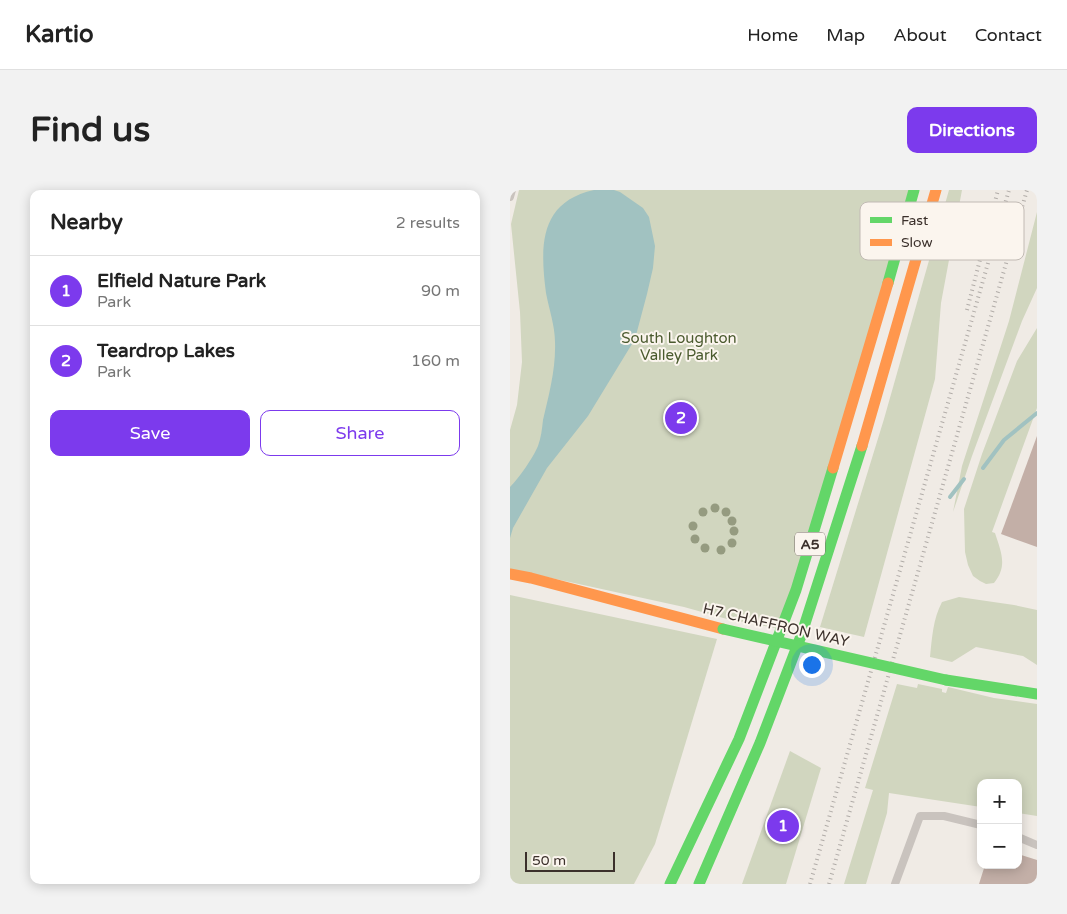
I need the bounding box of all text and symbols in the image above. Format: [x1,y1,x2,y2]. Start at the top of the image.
text: Kartio [25,20,94,49]
text: Home [747,24,798,46]
text: Map [826,24,865,46]
text: About [893,24,947,46]
text: Contact [975,24,1042,46]
button: Directions [907,107,1037,153]
text: Find us [30,109,150,151]
legend [860,202,1024,260]
text: Nearby [50,210,123,235]
text: Fast [901,212,929,229]
text: 2 results [396,213,460,233]
text: Slow [901,234,933,251]
text: Elfield Nature Park [97,270,266,292]
text: 1 [61,281,71,301]
text: 90 m [421,281,460,301]
text: Park [97,292,131,312]
park label: South Loughton Valley Park [621,329,737,364]
text: Teardrop Lakes [97,340,235,362]
text: 2 [61,351,71,371]
text: 160 m [411,351,460,371]
text: Park [97,362,131,382]
pin: 2 [665,399,697,437]
button: Save [50,410,250,456]
button: Share [260,410,460,456]
road number: A5 [795,532,825,556]
street label: H7 CHAFFRON WAY [701,599,851,651]
your location [799,652,825,678]
map controls [977,779,1022,869]
button: + [977,779,1022,824]
pin: 1 [767,807,799,845]
button: − [977,824,1022,869]
scale bar [525,849,615,872]
text: 50 m [532,852,566,869]

